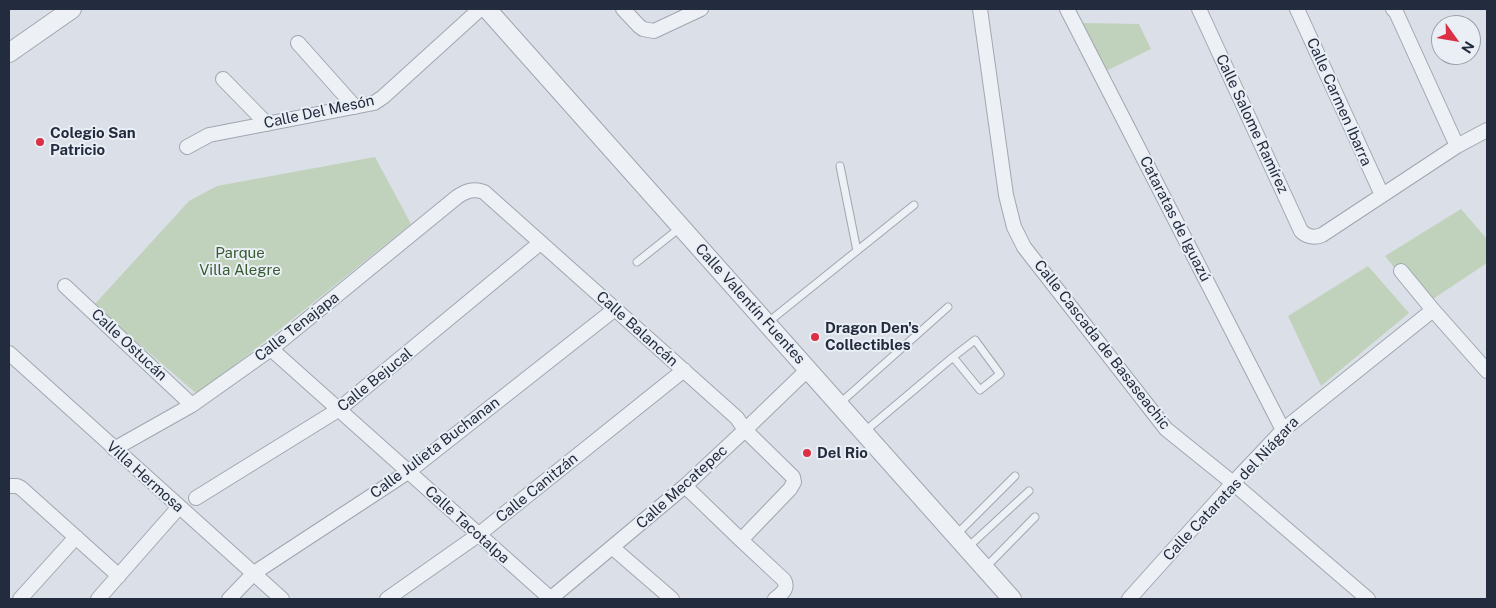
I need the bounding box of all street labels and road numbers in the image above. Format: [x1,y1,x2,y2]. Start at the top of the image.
street label: Calle Carmen Ibarra [1303,35,1375,169]
street label: Calle Salome Ramírez [1212,52,1292,196]
street label: Calle Del Mesón [262,91,376,133]
street label: Cataratas de Iguazú [1136,153,1214,285]
street label: Calle Valentín Fuentes [691,240,809,368]
street label: Calle Cascada de Basaseachic [1030,257,1174,433]
street label: Calle Balancán [592,288,682,370]
street label: Calle Tenajapa [251,289,343,365]
street label: Calle Ostucán [87,305,171,385]
street label: Calle Bejucal [334,344,416,416]
street label: Calle Julieta Buchanan [367,394,503,502]
street label: Calle Cataratas del Niágara [1159,413,1303,565]
street label: Villa Hermosa [103,438,187,516]
street label: Calle Mecatepec [633,441,731,533]
street label: Calle Canitzán [492,450,582,526]
street label: Calle Tacotalpa [421,482,513,568]

